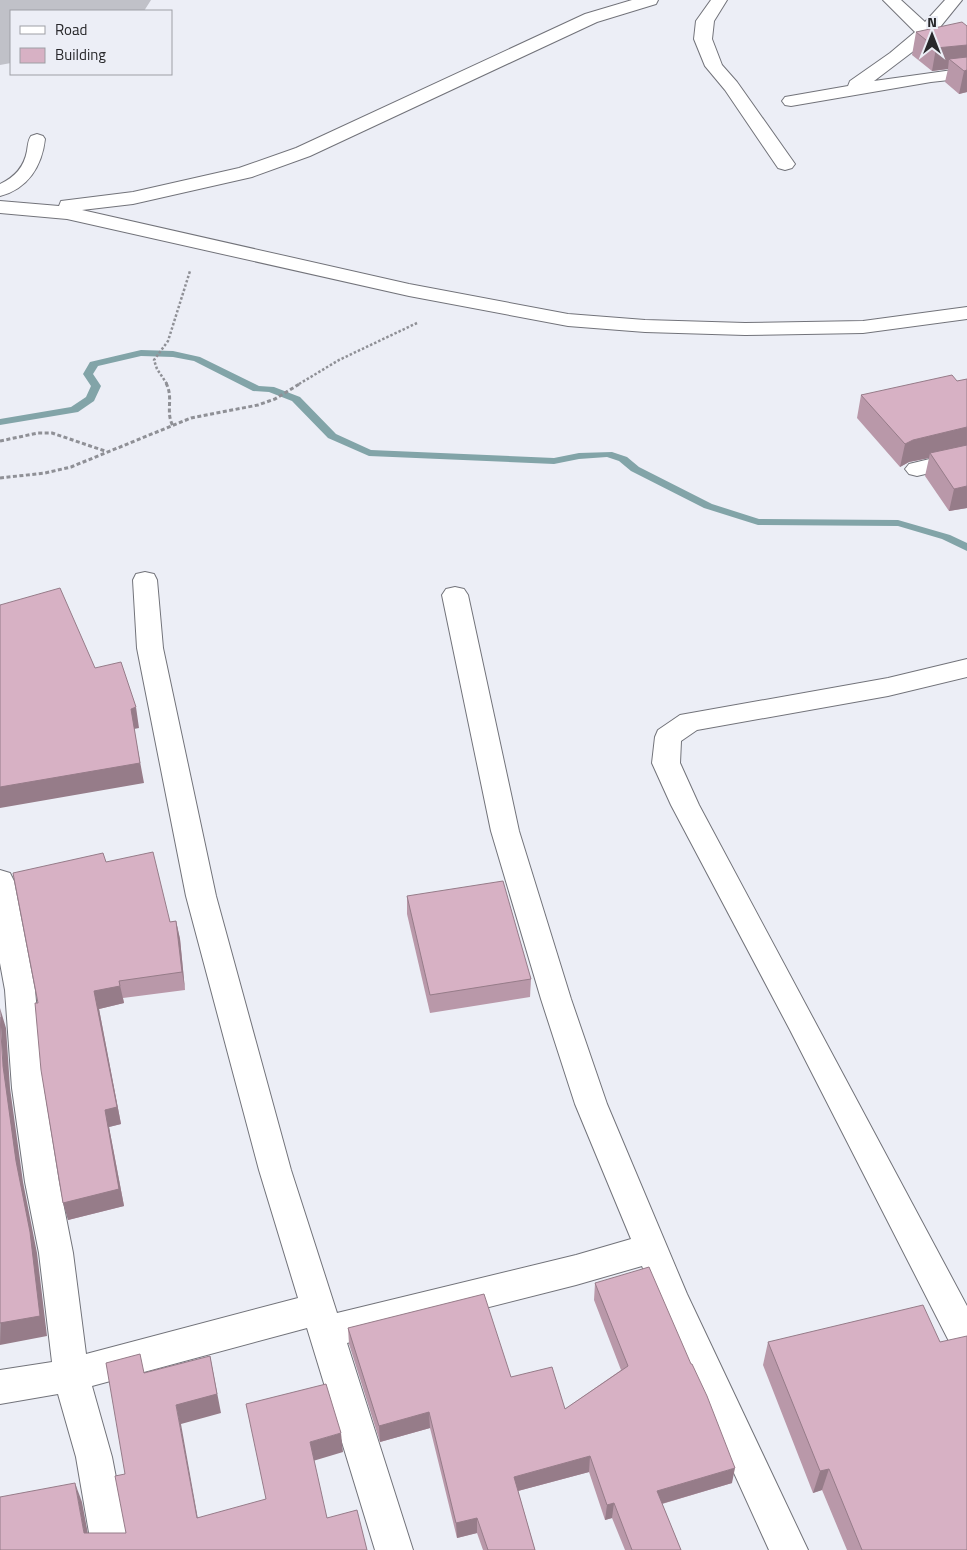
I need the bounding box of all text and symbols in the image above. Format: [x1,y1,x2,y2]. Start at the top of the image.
legend [10,10,172,75]
north arrow [907,10,957,60]
text: N [927,11,937,32]
text: Road [55,18,87,41]
text: Building [55,43,106,66]

